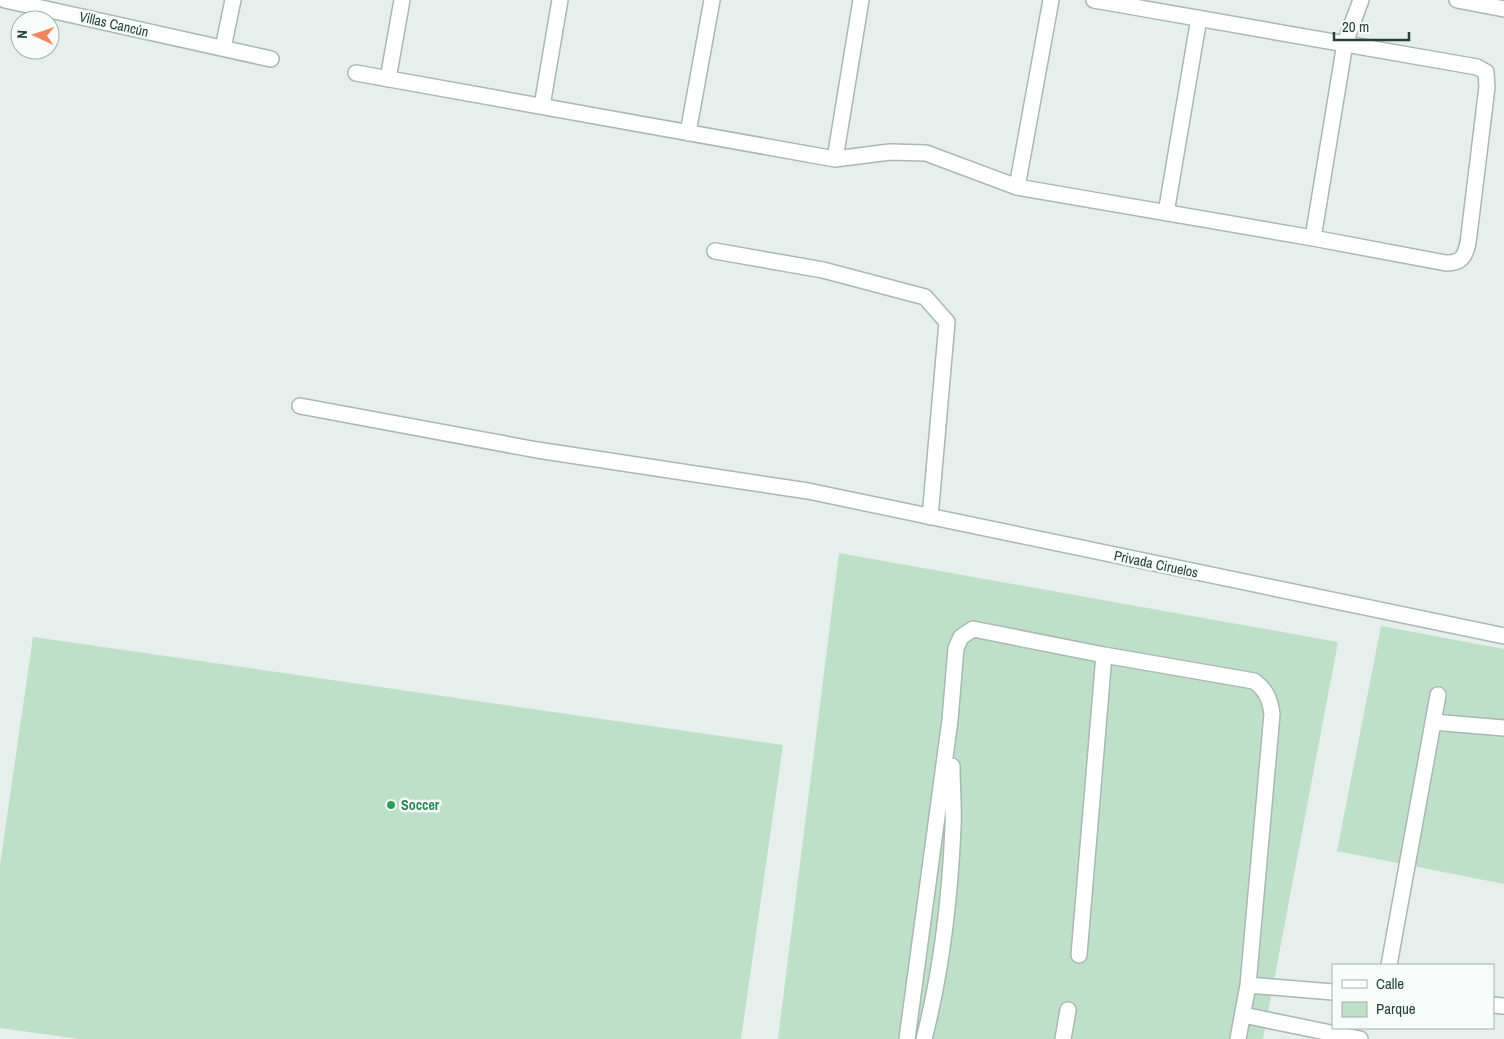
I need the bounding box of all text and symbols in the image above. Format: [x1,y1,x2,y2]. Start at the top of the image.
street label: Villas Cancún [78,7,150,41]
north arrow [10,10,60,60]
scale bar [1334,10,1409,42]
text: 20 m [1342,16,1369,37]
text: N [13,30,31,39]
street label: Privada Ciruelos [1112,546,1200,582]
place label: Soccer [401,796,440,814]
marker: Soccer [385,799,397,811]
legend [1332,964,1494,1029]
text: Calle [1376,973,1404,994]
text: Parque [1376,998,1416,1019]

